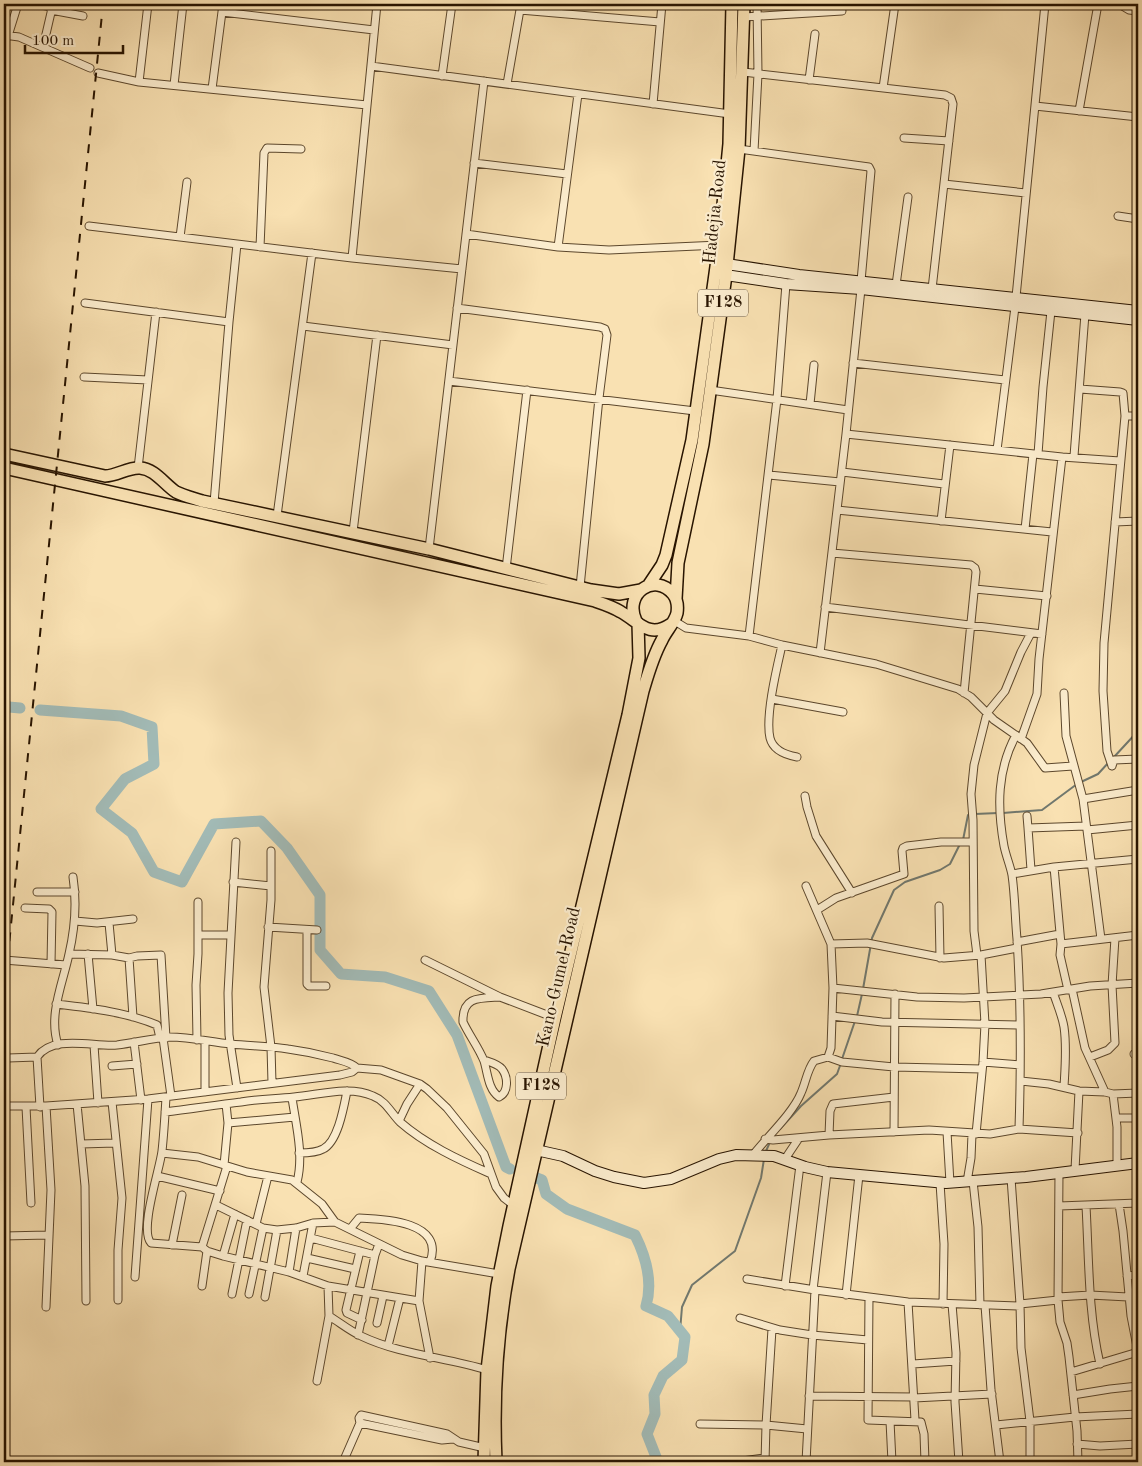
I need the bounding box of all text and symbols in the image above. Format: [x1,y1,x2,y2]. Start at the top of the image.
scale bar [25,22,122,54]
text: 100 m [32,34,74,49]
street label: Hadejia Road [701,159,729,265]
road number: F128 [698,290,748,316]
street label: Kano-Gumel Road [534,905,584,1049]
road number: F128 [516,1072,566,1100]

